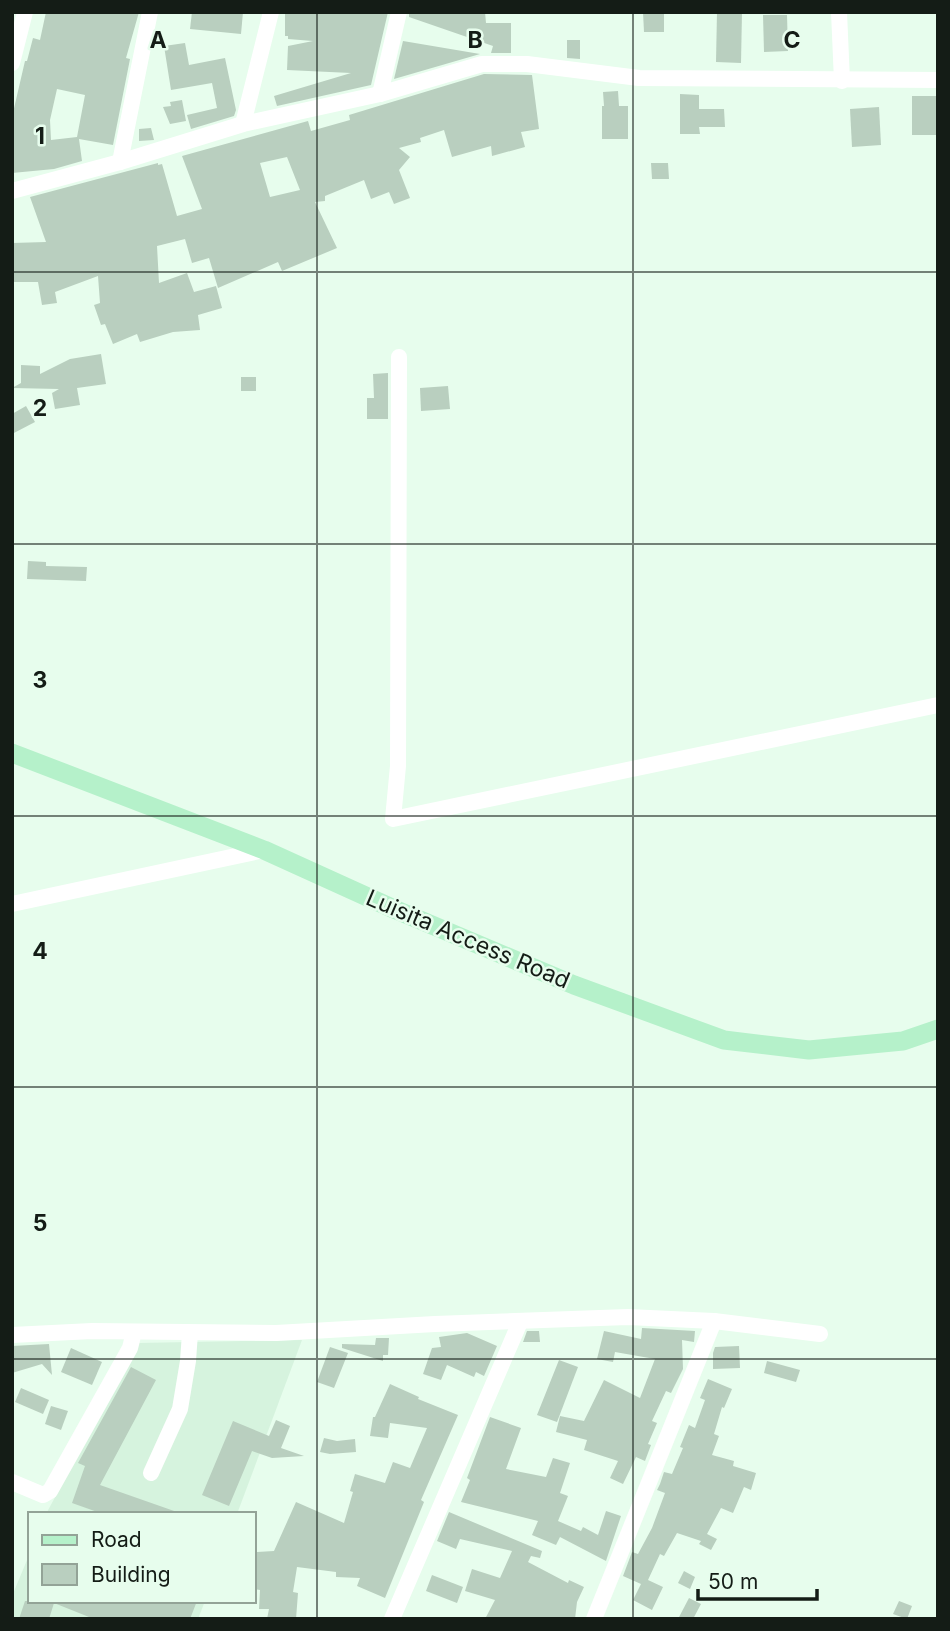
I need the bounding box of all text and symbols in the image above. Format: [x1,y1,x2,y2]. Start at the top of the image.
text: A [149,26,167,54]
text: B [467,26,483,54]
text: C [783,26,801,54]
text: 1 [35,122,45,150]
text: 2 [33,394,47,422]
text: 3 [33,666,47,694]
street label: Luisita Access Road [362,883,574,995]
text: 4 [32,937,48,965]
text: 5 [33,1209,47,1237]
legend [28,1512,256,1603]
text: Road [91,1527,142,1552]
scale bar [698,1558,817,1602]
text: Building [91,1562,171,1587]
text: 50 m [708,1569,758,1594]

